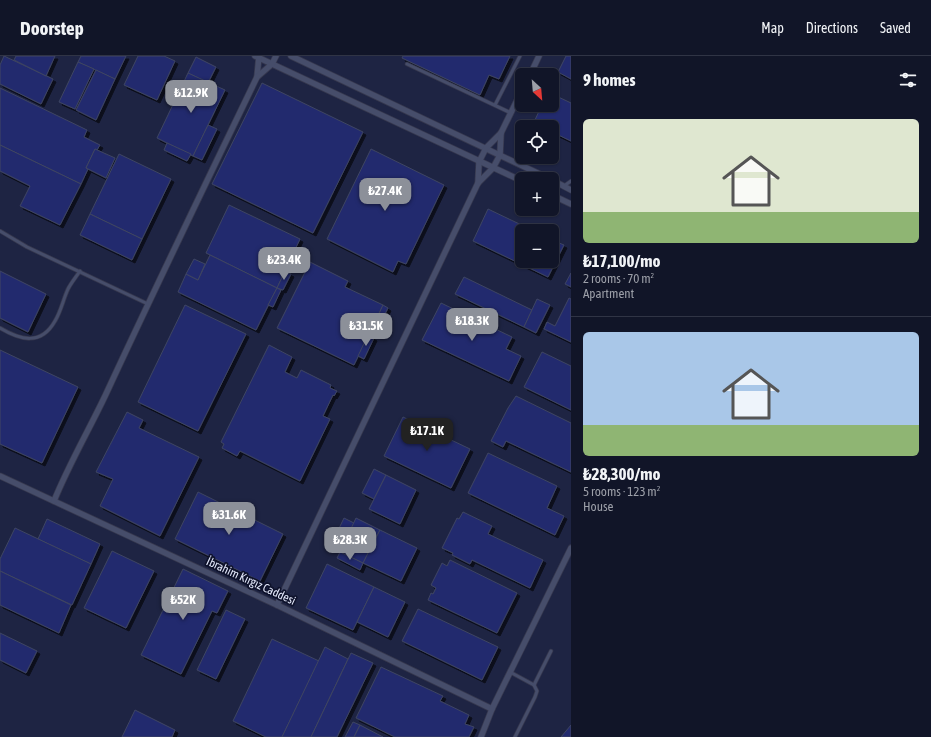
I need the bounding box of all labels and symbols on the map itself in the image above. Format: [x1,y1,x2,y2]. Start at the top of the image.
north arrow [515,68,559,112]
pin: ₺12.9K [158,80,224,114]
pin: ₺27.4K [352,178,418,212]
pin: ₺23.4K [251,247,317,281]
pin: ₺18.3K [439,308,505,342]
pin: ₺31.5K [333,313,399,347]
pin: ₺17.1K [394,418,460,452]
pin: ₺31.6K [196,502,262,536]
pin: ₺28.3K [317,527,383,561]
street label: İbrahim Kırgız Caddesi [204,554,298,608]
pin: ₺52K [159,587,207,621]

